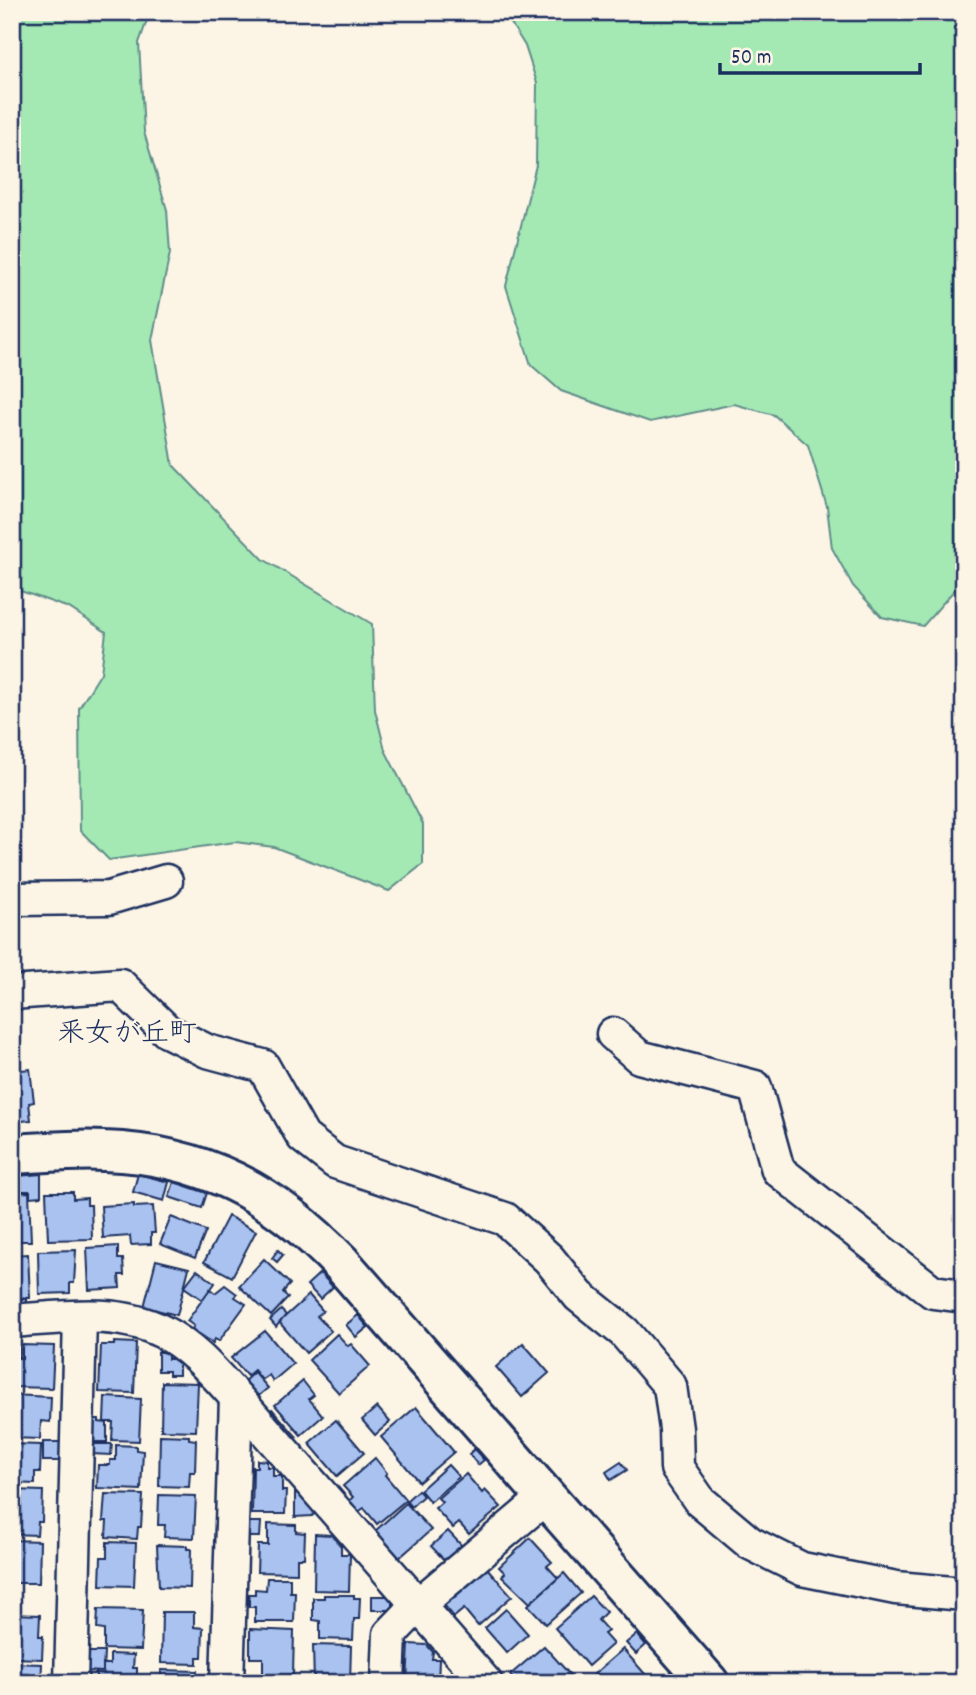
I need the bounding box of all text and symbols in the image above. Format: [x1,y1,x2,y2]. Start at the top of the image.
scale bar [720,32,920,76]
text: 50 m [731,44,771,74]
district label: 釆女が丘町 [57,1016,197,1056]

